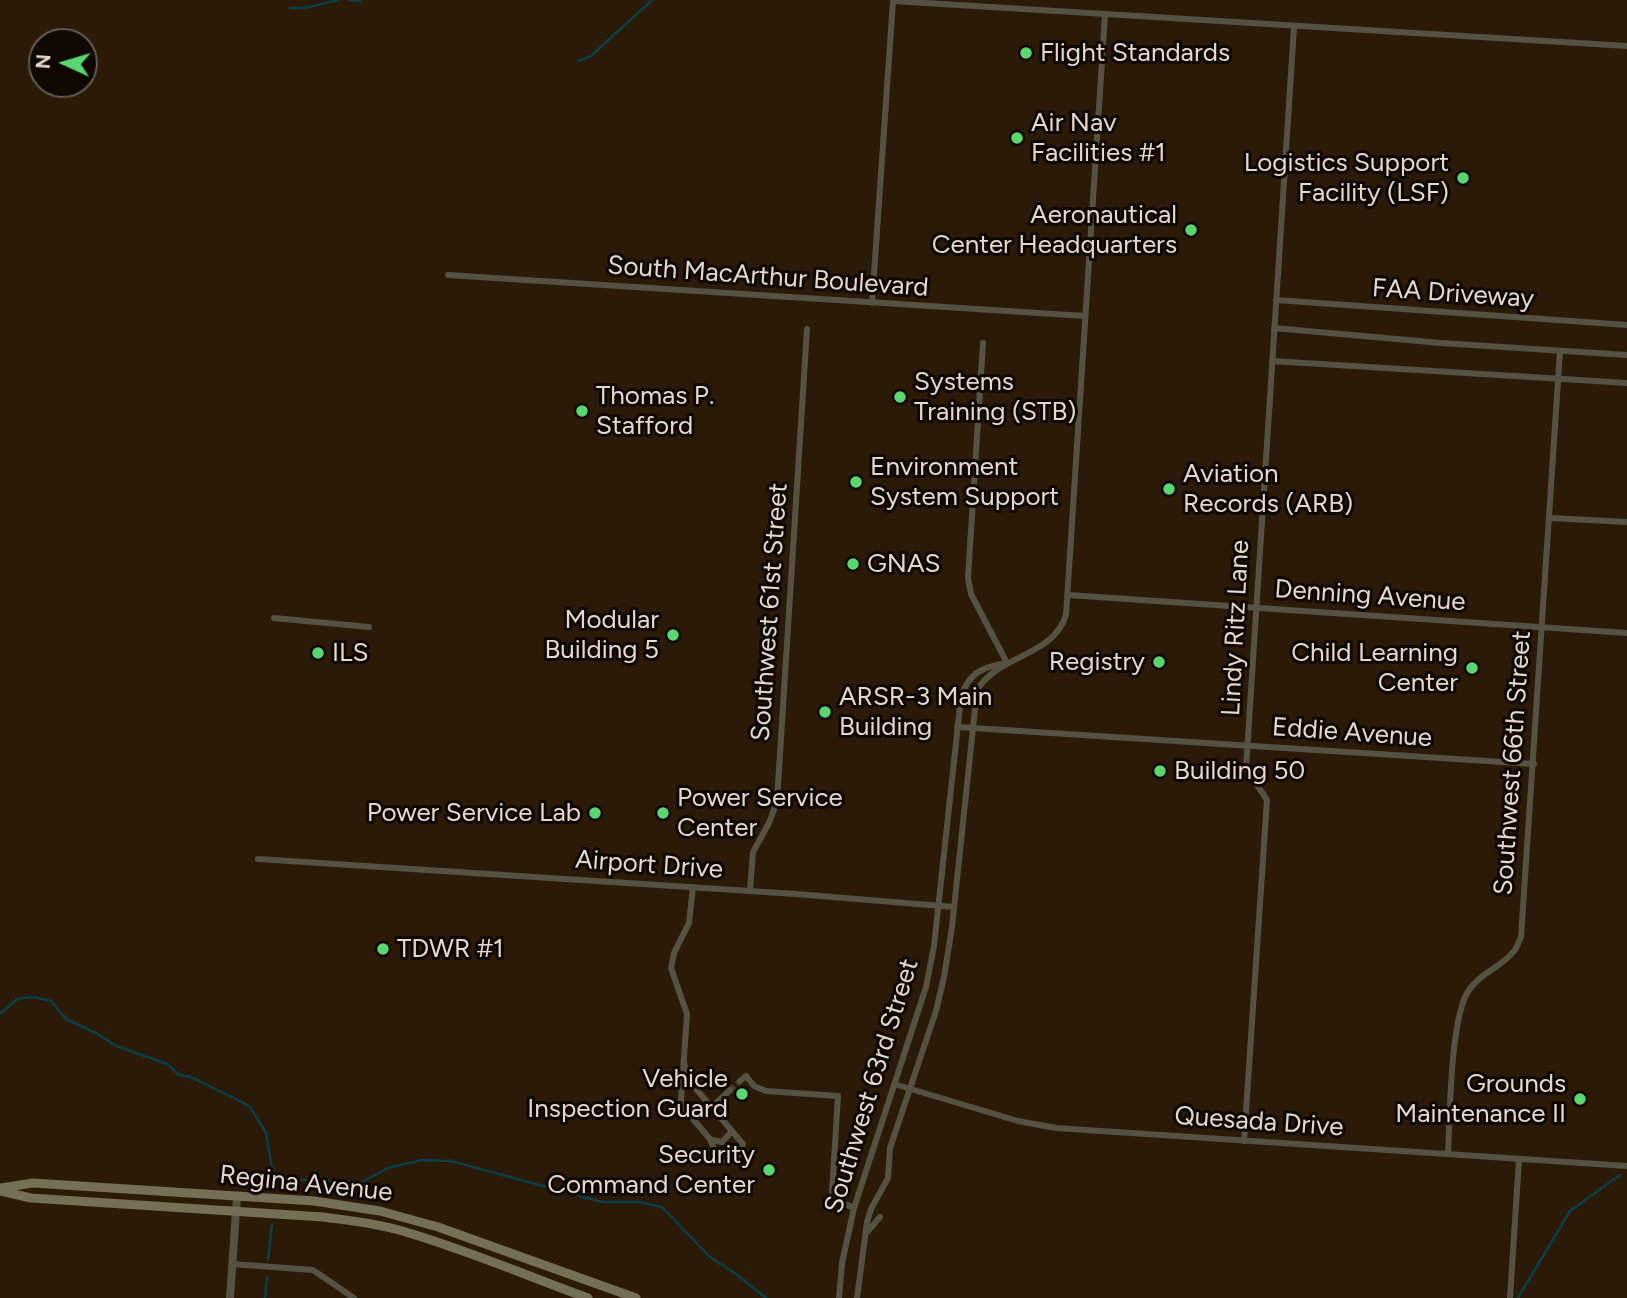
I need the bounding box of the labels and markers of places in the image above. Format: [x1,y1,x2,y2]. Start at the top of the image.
place label: Flight Standards [1040,37,1230,69]
marker: Flight Standards [1018,45,1034,61]
place label: Air Nav Facilities #1 [1031,107,1166,168]
marker: Air Nav Facilities #1 [1009,130,1025,146]
place label: Logistics Support Facility (LSF) [1244,147,1449,208]
marker: Logistics Support Facility (LSF) [1455,170,1471,186]
place label: Aeronautical Center Headquarters [932,199,1177,260]
marker: Aeronautical Center Headquarters [1183,222,1199,238]
place label: Systems Training (STB) [914,366,1076,428]
place label: Thomas P. Stafford [596,380,714,442]
marker: Systems Training (STB) [892,389,908,405]
marker: Thomas P. Stafford [574,403,590,419]
place label: Environment System Support [870,451,1059,512]
place label: Aviation Records (ARB) [1183,458,1353,520]
marker: Environment System Support [848,474,864,490]
marker: Aviation Records (ARB) [1161,481,1177,497]
place label: GNAS [867,548,940,580]
marker: GNAS [845,556,861,572]
place label: Modular Building 5 [544,604,659,666]
marker: Modular Building 5 [665,627,681,643]
place label: ILS [332,637,369,669]
place label: Child Learning Center [1291,637,1458,698]
marker: ILS [310,645,326,661]
place label: Registry [1049,646,1145,678]
marker: Registry [1151,654,1167,670]
marker: Child Learning Center [1464,660,1480,676]
place label: ARSR-3 Main Building [839,681,992,742]
marker: ARSR-3 Main Building [817,704,833,720]
place label: Building 50 [1174,755,1305,787]
marker: Building 50 [1152,763,1168,779]
place label: Power Service Center [677,782,843,844]
place label: Power Service Lab [367,797,581,829]
marker: Power Service Lab [587,805,603,821]
marker: Power Service Center [655,805,671,821]
place label: TDWR #1 [397,933,504,965]
marker: TDWR #1 [375,941,391,957]
place label: Vehicle Inspection Guard [527,1063,728,1124]
place label: Grounds Maintenance II [1395,1068,1566,1130]
marker: Vehicle Inspection Guard [734,1086,750,1102]
marker: Grounds Maintenance II [1572,1091,1588,1107]
place label: Security Command Center [547,1139,755,1200]
marker: Security Command Center [761,1162,777,1178]

